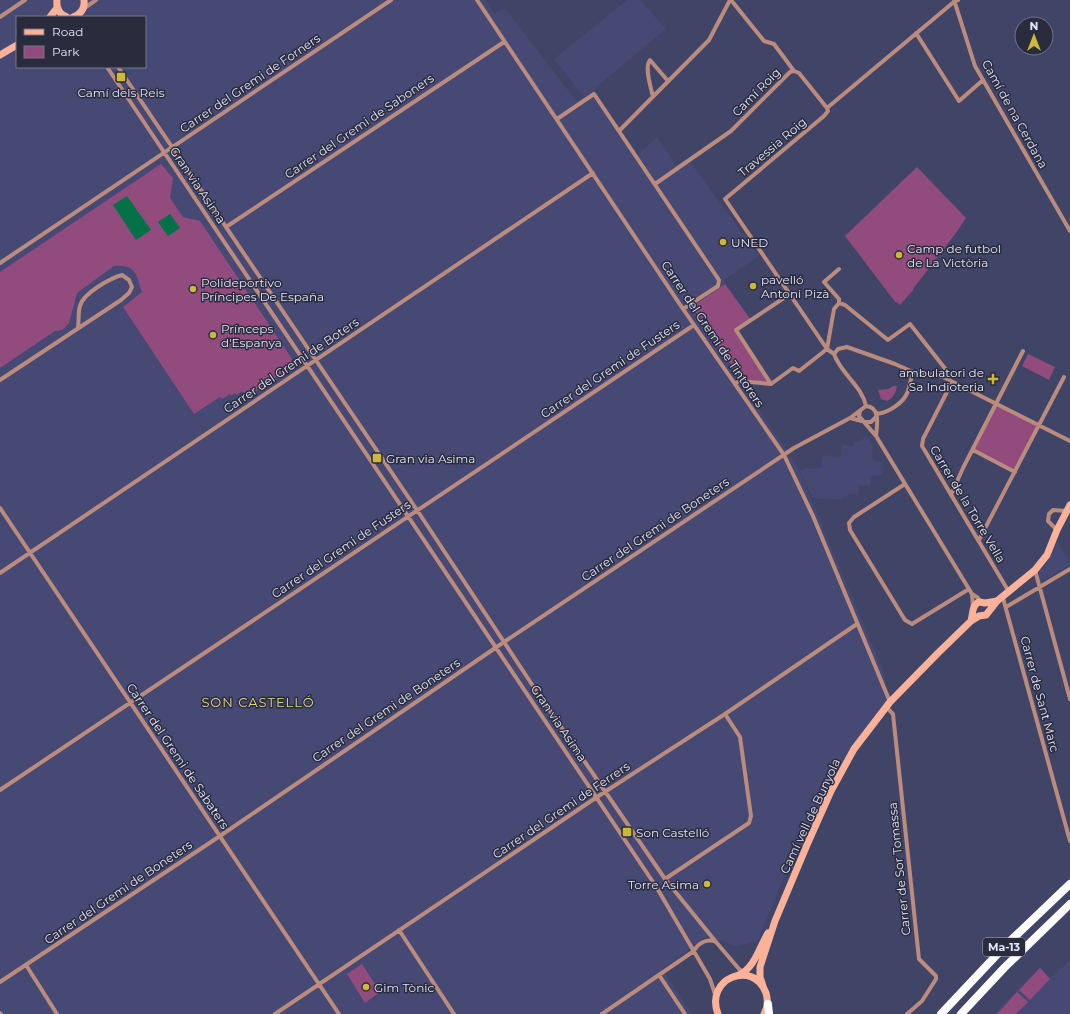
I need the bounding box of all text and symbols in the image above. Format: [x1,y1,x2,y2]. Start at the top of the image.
legend [16,16,146,68]
north arrow [1014,16,1054,56]
text: N [1030,19,1038,33]
text: Road [52,24,83,39]
street label: Carrer del Gremi de Forners [177,30,323,136]
text: Park [52,44,80,59]
street label: Camí de na Cerdana [979,57,1051,171]
street label: Camí Roig [729,65,783,119]
street label: Carrer del Gremi de Saboners [282,70,437,182]
marker: Camí dels Reis [115,71,127,83]
place label: Camí dels Reis [77,85,165,100]
street label: Travessia Roig [735,114,809,180]
street label: Gran via Asima [167,144,229,226]
place label: UNED [731,235,768,250]
marker: UNED [718,237,728,247]
place label: Camp de futbol de La Victòria [907,241,1001,270]
marker: Camp de futbol de La Victòria [894,250,904,260]
street label: Carrer del Gremi de Tintorers [658,258,768,410]
place label: pavelló Antoni Pizà [761,272,829,301]
place label: Polideportivo Príncipes De España [201,275,324,304]
marker: pavelló Antoni Pizà [748,281,758,291]
marker: Polideportivo Príncipes De España [188,284,198,294]
street label: Carrer del Gremi de Boters [221,314,362,416]
street label: Carrer del Gremi de Fusters [538,317,682,421]
place label: Prínceps d'Espanya [221,321,282,350]
marker: Prínceps d'Espanya [208,330,218,340]
place label: ambulatori de Sa Indioteria [899,365,984,394]
marker: ambulatori de Sa Indioteria [987,373,999,385]
street label: Carrer de la Torre Vella [927,443,1009,565]
place label: Gran via Asima [386,451,475,466]
marker: Gran via Asima [371,452,383,464]
street label: Carrer del Gremi de Boneters [578,474,732,584]
street label: Carrer del Gremi de Fusters [269,497,413,601]
street label: Carrer de Sant Marc [1017,635,1063,754]
street label: Carrer del Gremi de Boneters [309,655,463,765]
street label: Carrer del Gremi de Sabaters [123,680,233,832]
street label: Gran via Asima [528,682,590,764]
district label: SON CASTELLÓ [201,694,315,710]
street label: Camí vell de Bunyola [777,756,843,876]
street label: Carrer del Gremi de Ferrers [489,758,633,862]
street label: Carrer de Sor Tomassa [885,802,913,936]
place label: Son Castelló [636,825,709,840]
marker: Son Castelló [621,826,633,838]
street label: Carrer del Gremi de Boneters [41,837,195,947]
place label: Torre Asima [628,877,699,892]
marker: Torre Asima [702,879,712,889]
road number: Ma-13 [983,938,1025,956]
place label: Gim Tònic [374,980,434,995]
marker: Gim Tònic [361,982,371,992]

